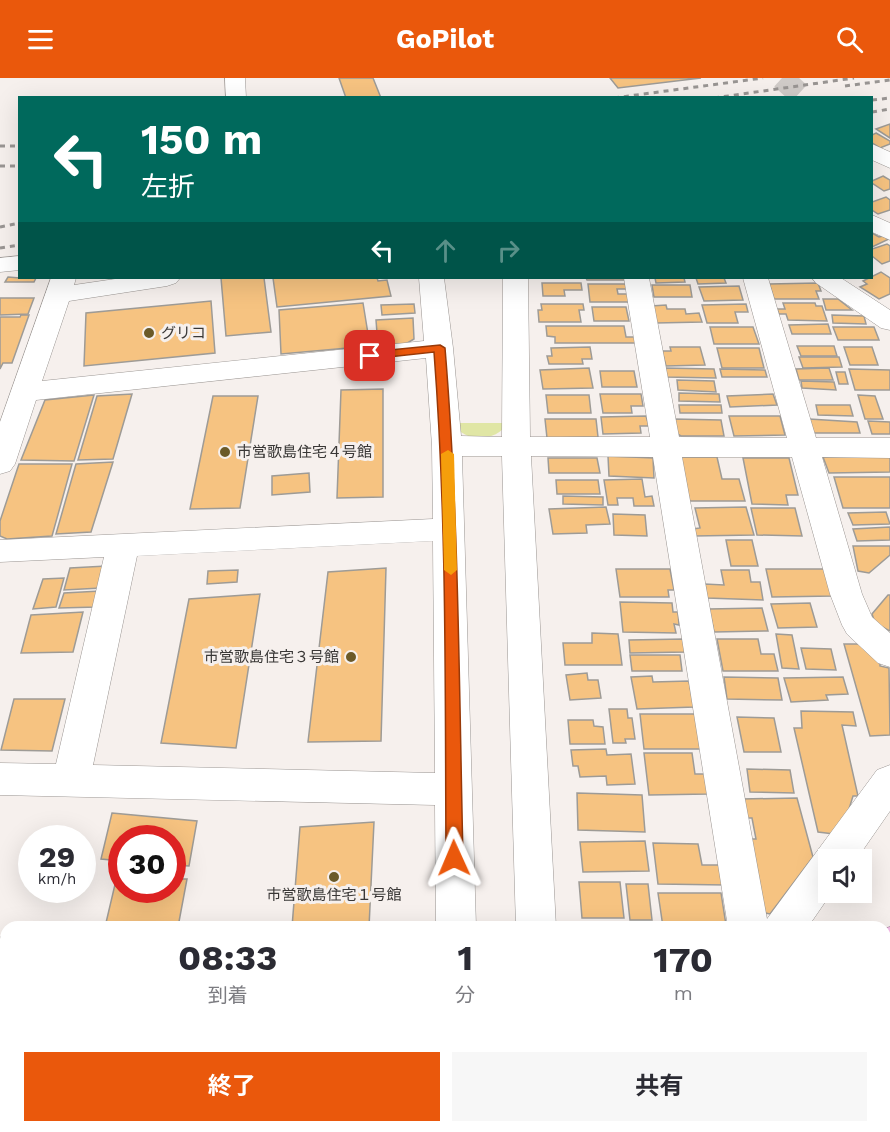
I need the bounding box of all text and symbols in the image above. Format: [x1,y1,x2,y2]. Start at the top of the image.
icon: menu [24,23,57,56]
text: GoPilot [396,23,494,55]
icon: search [833,23,866,56]
text: 150 m [141,115,262,164]
icon: left [42,120,120,198]
text: 左折 [141,171,195,203]
icon: left [366,234,399,267]
icon: ahead [429,234,462,267]
icon: right [492,234,525,267]
place label: グリコ [161,324,206,342]
marker: グリコ [142,326,156,340]
pin [344,330,395,381]
icon: arrive [353,339,386,372]
place label: 市営歌島住宅４号館 [237,443,372,461]
marker: 市営歌島住宅４号館 [218,445,232,459]
place label: 市営歌島住宅３号館 [204,648,339,666]
marker: 市営歌島住宅３号館 [344,650,358,664]
speed limit sign: 30 [108,825,186,903]
position arrow [422,826,486,890]
text: 29 [39,839,75,874]
map controls [818,849,872,903]
button: sound [818,849,872,903]
text: km/h [38,870,76,888]
marker: 市営歌島住宅１号館 [327,870,341,884]
place label: 市営歌島住宅１号館 [266,886,402,904]
text: 08:33 [178,937,277,979]
text: 1 [458,937,473,979]
text: 170 [653,939,713,981]
text: m [674,981,693,1005]
text: 到着 [208,983,248,1007]
text: 分 [455,983,475,1007]
button: 終了 [24,1052,440,1121]
button: 共有 [452,1052,867,1121]

